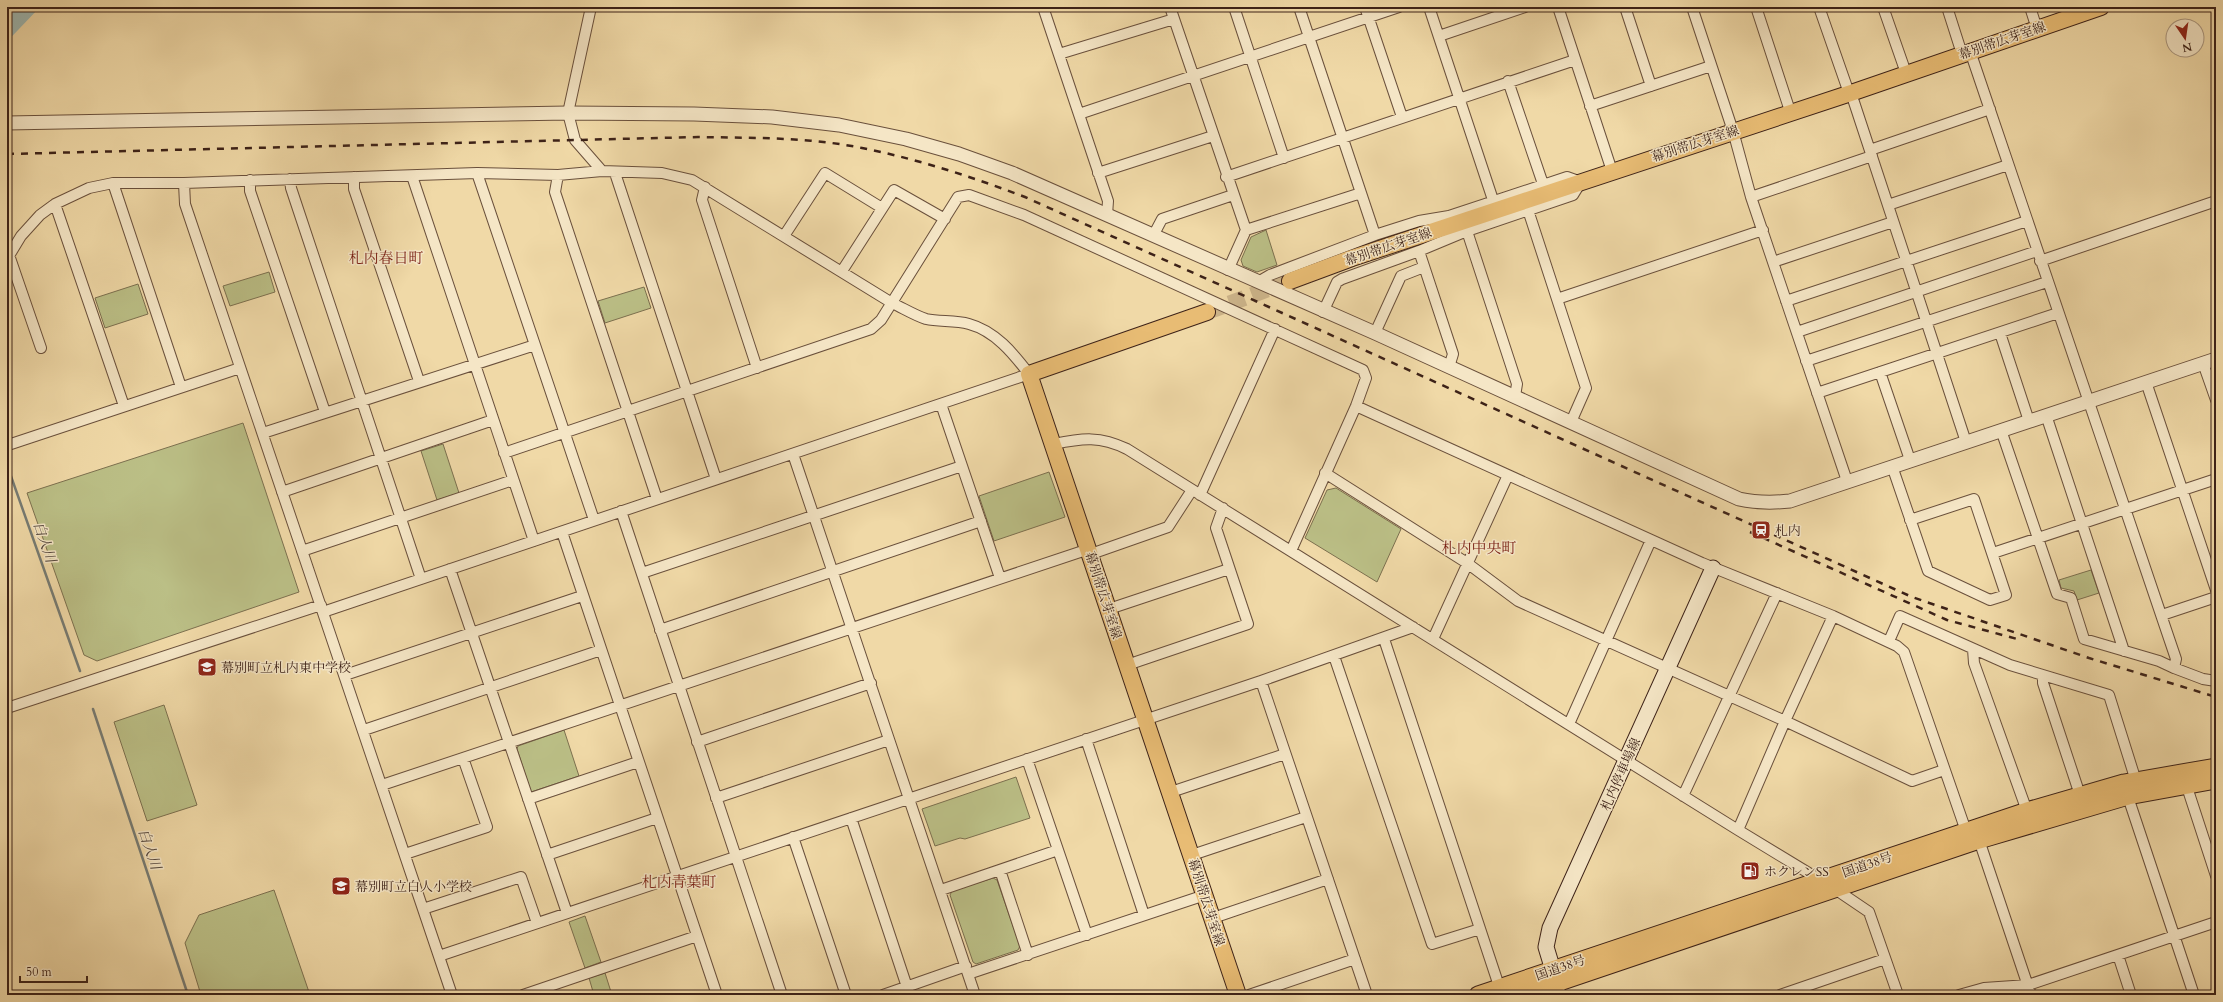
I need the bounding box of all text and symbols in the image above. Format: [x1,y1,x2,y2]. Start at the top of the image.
street label: 幕別帯広芽室線 [1956,18,2048,64]
north arrow [2165,18,2205,58]
text: N [2180,39,2193,56]
street label: 幕別帯広芽室線 [1649,121,1741,167]
street label: 幕別帯広芽室線 [1342,224,1434,270]
district label: 札内春日町 [348,248,424,268]
water label: 白人川 [29,519,61,567]
station icon: 札内 [1750,519,1772,541]
place label: 札内 [1775,522,1801,540]
district label: 札内中央町 [1441,538,1517,558]
street label: 幕別帯広芽室線 [1080,549,1126,641]
school or university icon: 幕別町立札内東中学校 [196,656,218,678]
place label: 幕別町立札内東中学校 [221,659,351,677]
street label: 札内停車場線 [1597,735,1645,814]
water label: 白人川 [134,826,166,874]
street label: 国道38号 [1840,848,1895,882]
street label: 幕別帯広芽室線 [1183,856,1229,948]
fuel station icon: ホクレンSS [1739,860,1761,882]
place label: ホクレンSS [1764,863,1829,881]
district label: 札内青葉町 [641,872,717,892]
school or university icon: 幕別町立白人小学校 [330,875,352,897]
place label: 幕別町立白人小学校 [355,878,472,896]
street label: 国道38号 [1533,951,1588,985]
scale bar [20,958,87,984]
text: 50 m [26,964,53,980]

